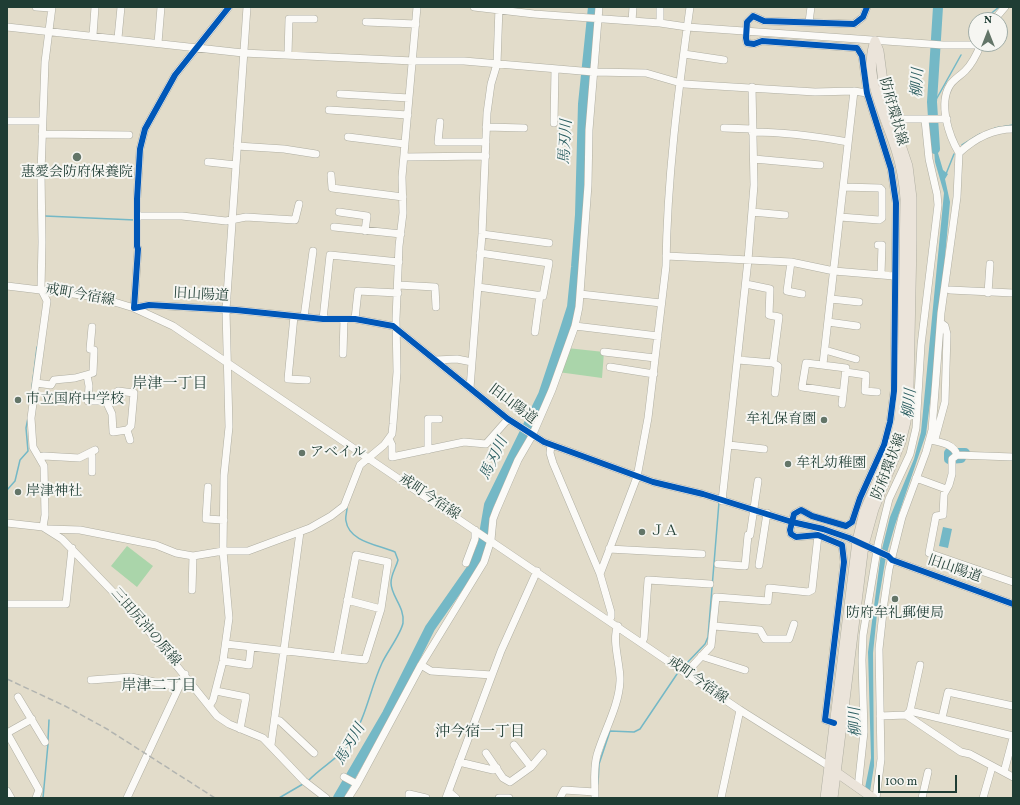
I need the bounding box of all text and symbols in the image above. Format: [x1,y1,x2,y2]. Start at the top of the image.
north arrow [968,12,1008,52]
text: N [984,13,992,28]
water label: 柳川 [909,68,929,98]
street label: 防府環状線 [874,76,910,148]
water label: 馬刃川 [557,119,577,165]
marker: 惠愛会防府保養院 [71,151,83,163]
place label: 惠愛会防府保養院 [21,165,133,181]
street label: 戒町今宿線 [44,282,116,310]
street label: 旧山陽道 [173,286,229,306]
district label: 岸津一丁目 [133,376,207,394]
street label: 旧山陽道 [485,381,539,429]
water label: 柳川 [900,388,922,420]
place label: 市立国府中学校 [26,392,124,408]
marker: 市立国府中学校 [13,395,23,405]
place label: 牟礼保育園 [746,412,816,428]
marker: 牟礼保育園 [819,415,829,425]
street label: 防府環状線 [870,431,910,503]
water label: 馬刃川 [477,435,513,483]
place label: アベイル [310,445,366,461]
marker: アベイル [297,448,307,458]
place label: 牟礼幼稚園 [796,456,866,472]
marker: 牟礼幼稚園 [783,459,793,469]
street label: 戒町今宿線 [395,471,463,525]
place label: 岸津神社 [26,484,82,500]
marker: 岸津神社 [13,487,23,497]
place label: ＪＡ [650,524,678,540]
marker: ＪＡ [637,527,647,537]
street label: 旧山陽道 [925,553,983,587]
street label: 三田尻沖の原線 [107,586,183,670]
marker: 防府牟礼郵便局 [890,594,900,604]
place label: 防府牟礼郵便局 [846,606,944,622]
street label: 戒町今宿線 [664,654,730,708]
district label: 岸津二丁目 [122,678,196,696]
water label: 柳川 [847,707,867,737]
water label: 馬刃川 [332,721,370,769]
district label: 沖今宿一丁目 [435,724,525,742]
scale bar [880,767,959,793]
text: 100 m [885,774,917,790]

